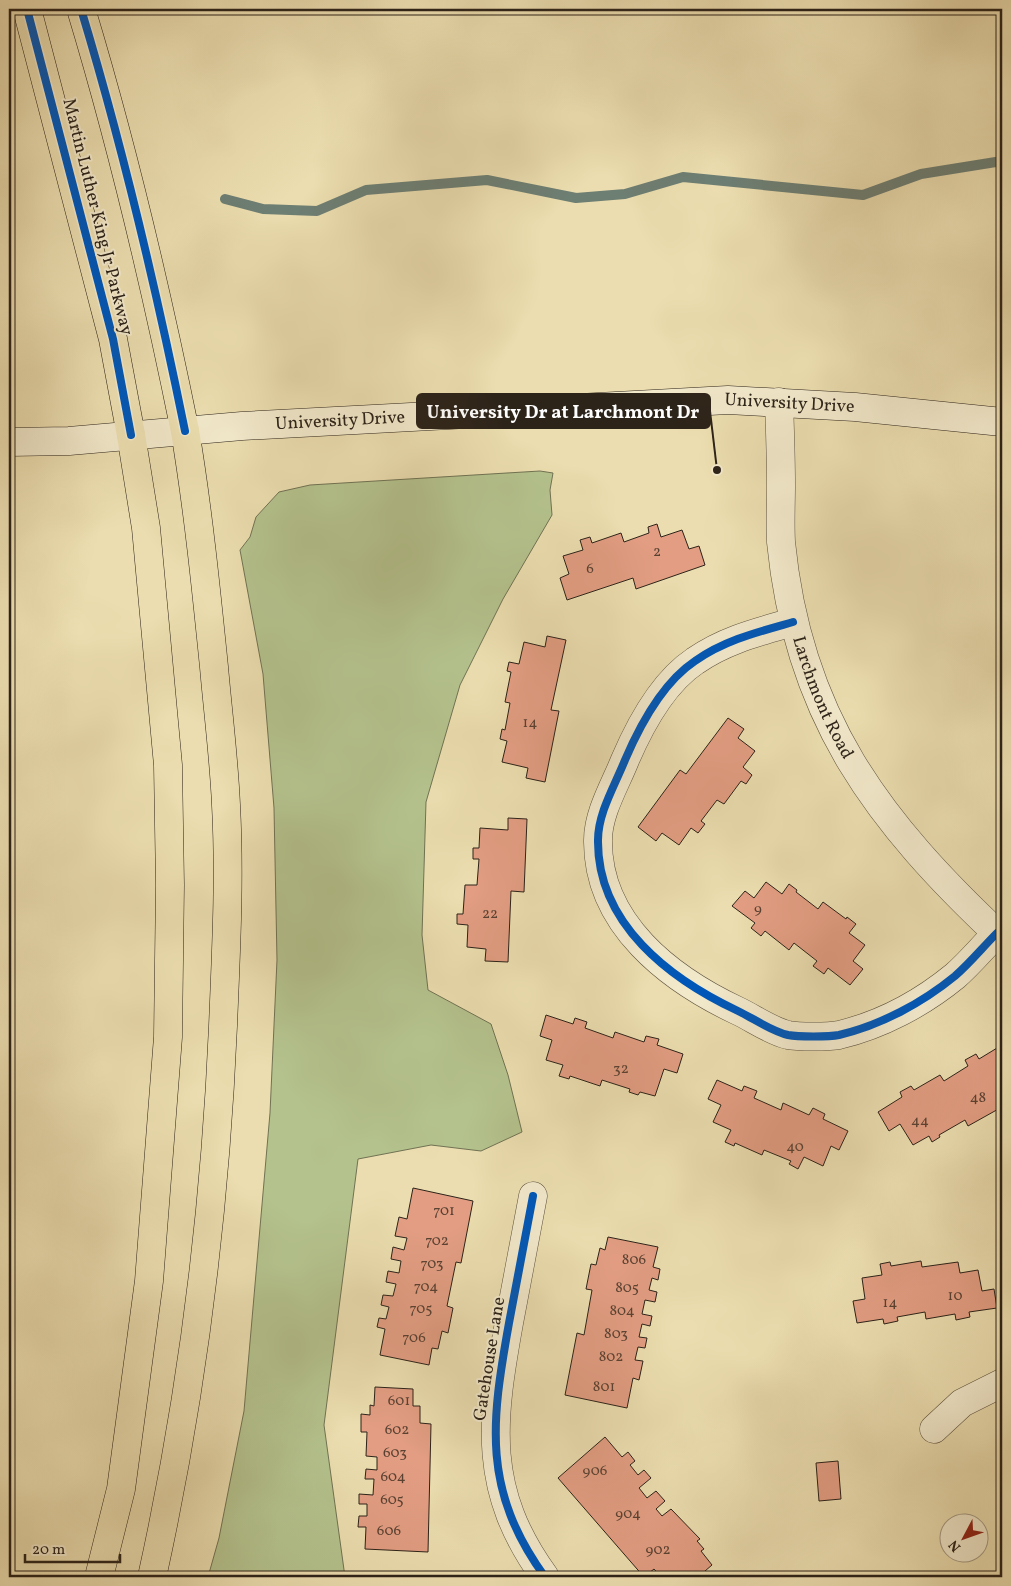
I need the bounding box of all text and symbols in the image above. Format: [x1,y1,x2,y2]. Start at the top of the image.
street label: Martin Luther King Jr Parkway [55,96,139,338]
street label: University Drive [724,387,855,419]
callout: University Dr at Larchmont Dr [417,394,710,428]
text: University Dr at Larchmont Dr [427,400,699,426]
street label: University Drive [275,405,406,437]
house number: 2 [653,542,661,563]
house number: 6 [586,559,594,580]
street label: Larchmont Road [786,633,860,764]
house number: 14 [523,713,537,734]
house number: 9 [754,899,762,920]
house number: 22 [482,904,498,925]
house number: 32 [613,1059,629,1080]
house number: 48 [970,1088,986,1109]
house number: 44 [911,1111,929,1132]
house number: 40 [786,1137,804,1158]
house number: 701 [433,1201,455,1222]
house number: 702 [425,1231,449,1252]
house number: 806 [622,1250,646,1271]
house number: 703 [421,1254,444,1275]
house number: 704 [414,1277,438,1298]
house number: 805 [615,1278,639,1299]
house number: 10 [948,1286,962,1307]
house number: 14 [883,1293,897,1314]
street label: Gatehouse Lane [468,1295,512,1423]
house number: 705 [410,1299,432,1320]
house number: 804 [609,1301,635,1322]
house number: 803 [604,1324,628,1345]
house number: 706 [402,1328,426,1349]
house number: 802 [599,1347,623,1368]
house number: 801 [593,1377,615,1398]
house number: 601 [388,1391,410,1412]
house number: 602 [385,1420,409,1441]
house number: 603 [383,1443,407,1464]
house number: 906 [583,1461,607,1482]
house number: 604 [380,1467,406,1488]
house number: 605 [380,1490,404,1511]
house number: 904 [615,1504,641,1525]
north arrow [938,1514,988,1564]
house number: 606 [377,1521,401,1542]
scale bar [25,1531,120,1563]
text: N [945,1535,966,1556]
text: 20 m [32,1540,65,1561]
house number: 902 [645,1540,671,1561]

